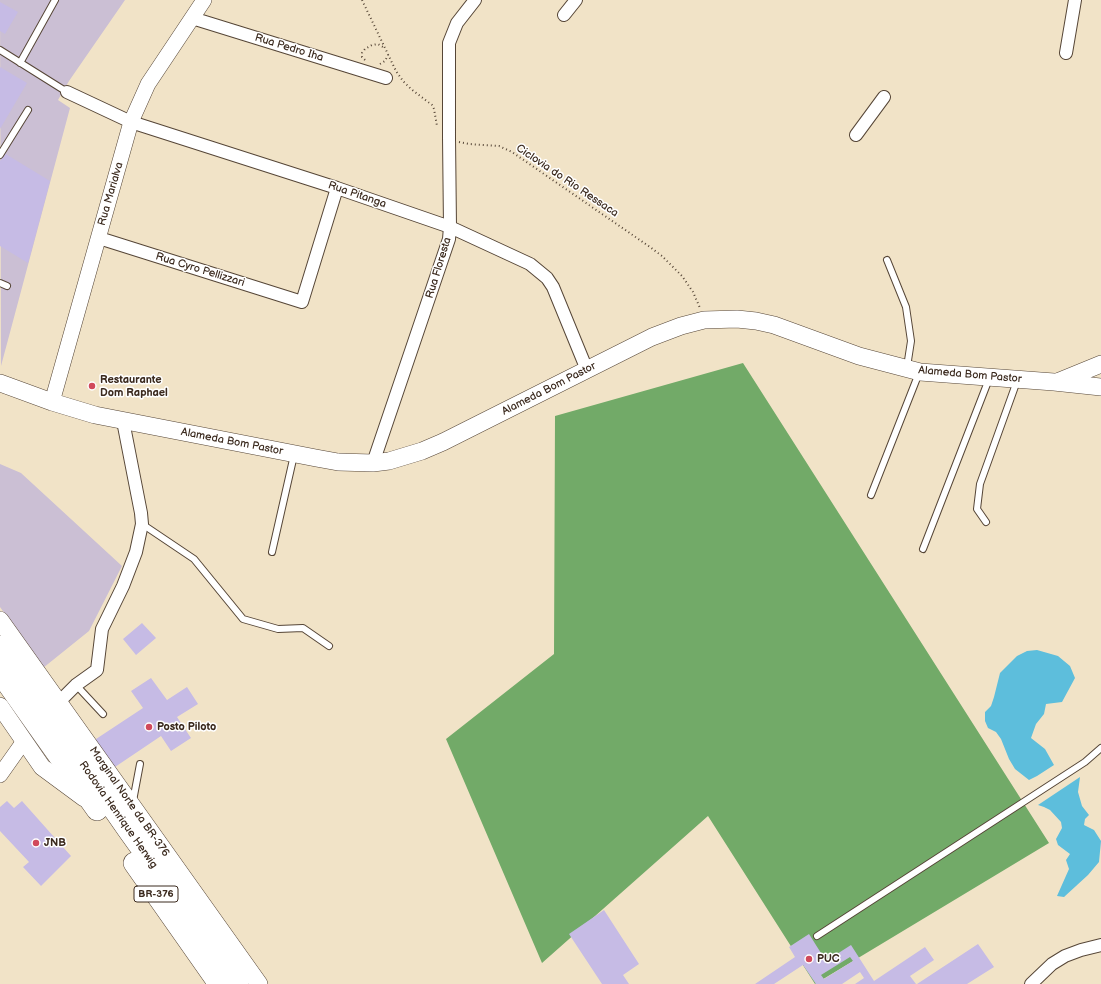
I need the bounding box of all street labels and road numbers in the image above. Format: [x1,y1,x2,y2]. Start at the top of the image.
street label: Rua Pedro Iha [253,31,325,65]
street label: Ciclovia do Rio Ressaca [513,142,621,220]
street label: Rua Marialva [96,161,126,227]
street label: Rua Pitanga [326,179,388,211]
street label: Rua Floresta [423,236,455,300]
street label: Rua Cyro Pellizzari [154,250,246,290]
street label: Alameda Bom Pastor [500,360,598,418]
street label: Alameda Bom Pastor [918,364,1022,386]
street label: Alameda Bom Pastor [180,426,284,458]
street label: Marginal Norte da BR-376 [86,744,172,860]
street label: Rodovia Henrique Herwig [76,759,160,871]
road number: BR-376 [134,886,178,902]

